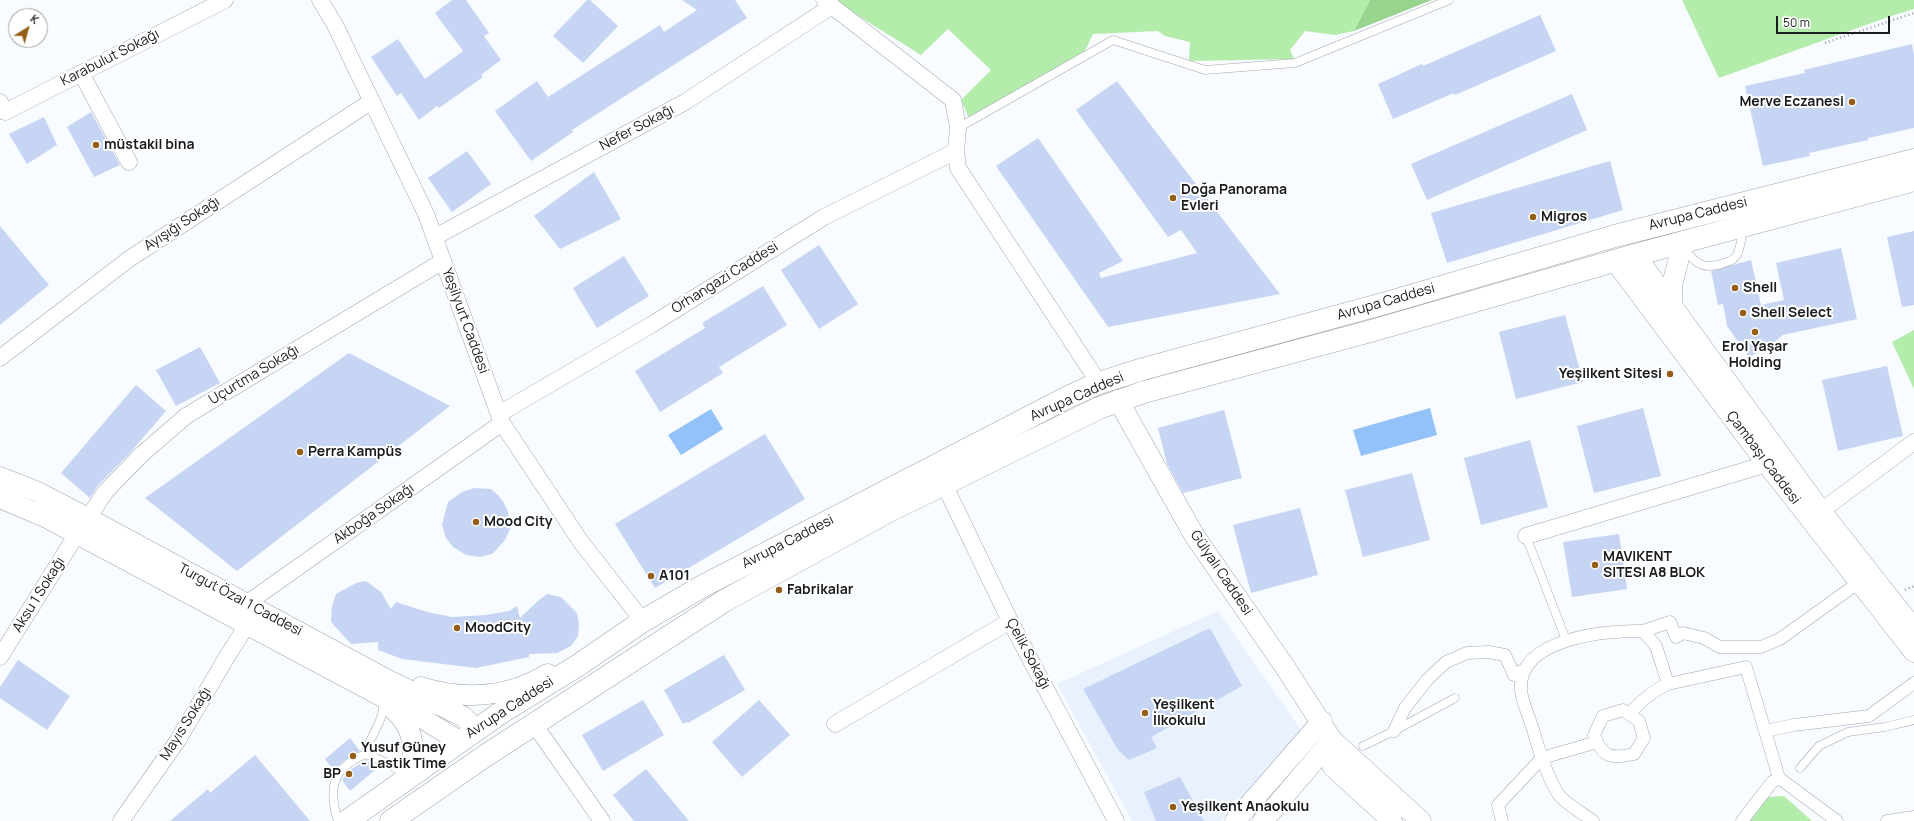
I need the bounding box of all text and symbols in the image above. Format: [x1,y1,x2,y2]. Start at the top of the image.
north arrow [8,8,48,48]
scale bar [1778,8,1892,34]
text: K [28,11,42,27]
text: 50 m [1783,14,1810,31]
street label: Karabulut Sokağı [58,26,162,90]
place label: Merve Eczanesi [1739,94,1844,110]
marker: Merve Eczanesi [1847,97,1857,107]
street label: Nefer Sokağı [597,101,677,155]
place label: müstakil bina [104,137,195,153]
marker: müstakil bina [91,140,101,150]
place label: Doğa Panorama Evleri [1181,182,1287,214]
street label: Ayışığı Sokağı [141,193,223,255]
marker: Doğa Panorama Evleri [1168,193,1178,203]
street label: Avrupa Caddesi [1647,194,1749,234]
place label: Migros [1541,209,1587,225]
marker: Migros [1528,212,1538,222]
street label: Orhangazi Caddesi [669,238,781,318]
street label: Yeşilyurt Caddesi [438,266,492,376]
street label: Avrupa Caddesi [1335,280,1437,324]
place label: Shell [1743,280,1777,296]
marker: Shell [1730,283,1740,293]
place label: Shell Select [1751,305,1832,321]
marker: Shell Select [1738,308,1748,318]
marker: Erol Yaşar Holding [1750,327,1760,337]
place label: Erol Yaşar Holding [1722,339,1788,372]
street label: Uçurtma Sokağı [206,341,302,409]
place label: Yeşilkent Sitesi [1559,366,1662,382]
street label: Avrupa Caddesi [1028,369,1126,425]
marker: Yeşilkent Sitesi [1665,369,1675,379]
street label: Çambaşı Caddesi [1722,408,1804,508]
place label: Perra Kampüs [308,444,402,460]
marker: Perra Kampüs [295,447,305,457]
street label: Akboğa Sokağı [331,480,417,548]
street label: Avrupa Caddesi [739,512,837,572]
place label: Mood City [484,514,553,530]
marker: Mood City [471,517,481,527]
street label: Gülyalı Caddesi [1186,527,1256,619]
place label: MAVIKENT SITESI A8 BLOK [1603,549,1705,582]
street label: Aksu 1 Sokağı [9,554,69,636]
street label: Turgut Özal 1 Caddesi [175,560,305,640]
marker: MAVIKENT SITESI A8 BLOK [1590,560,1600,570]
place label: A101 [659,568,690,584]
marker: A101 [646,571,656,581]
place label: Fabrikalar [787,582,853,598]
marker: Fabrikalar [774,585,784,595]
street label: Çelik Sokağı [1002,616,1054,692]
place label: MoodCity [465,620,531,636]
marker: MoodCity [452,623,462,633]
street label: Avrupa Caddesi [463,673,557,743]
street label: Mayıs Sokağı [157,684,215,764]
place label: Yeşilkent İlkokulu [1153,697,1215,730]
marker: Yeşilkent İlkokulu [1140,708,1150,718]
place label: Yusuf Güney - Lastik Time [361,740,446,772]
marker: Yusuf Güney - Lastik Time [348,751,358,761]
place label: BP [323,766,341,782]
marker: BP [344,769,354,779]
place label: Yeşilkent Anaokulu [1181,799,1309,815]
marker: Yeşilkent Anaokulu [1168,802,1178,812]

